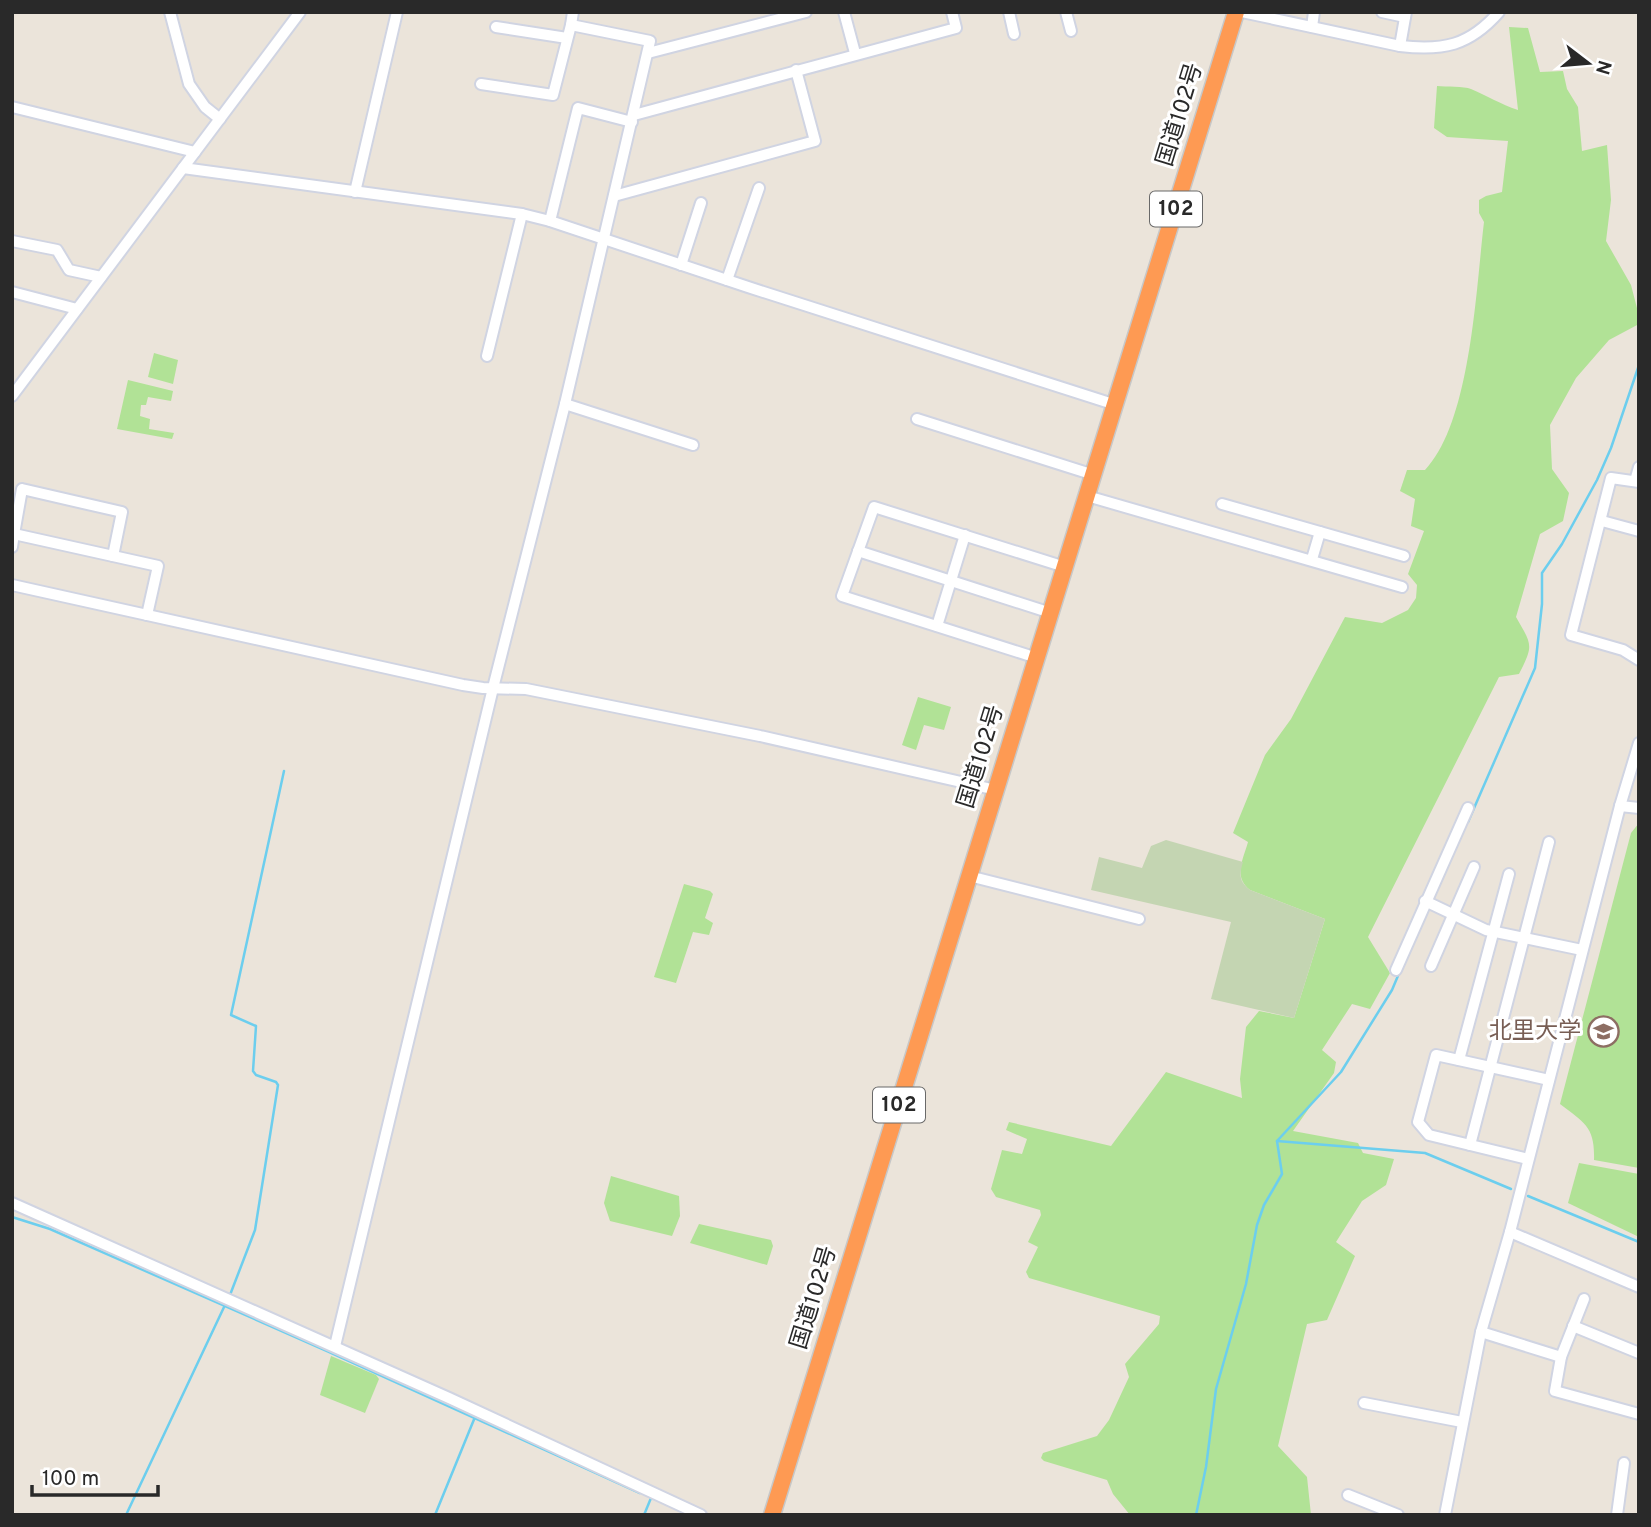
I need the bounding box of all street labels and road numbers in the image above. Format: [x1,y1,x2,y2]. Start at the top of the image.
street label: 国道102号 [1152,60,1210,170]
road number: 102 [1150,192,1202,227]
street label: 国道102号 [953,702,1011,812]
road number: 102 [873,1088,925,1122]
street label: 国道102号 [786,1243,844,1353]

